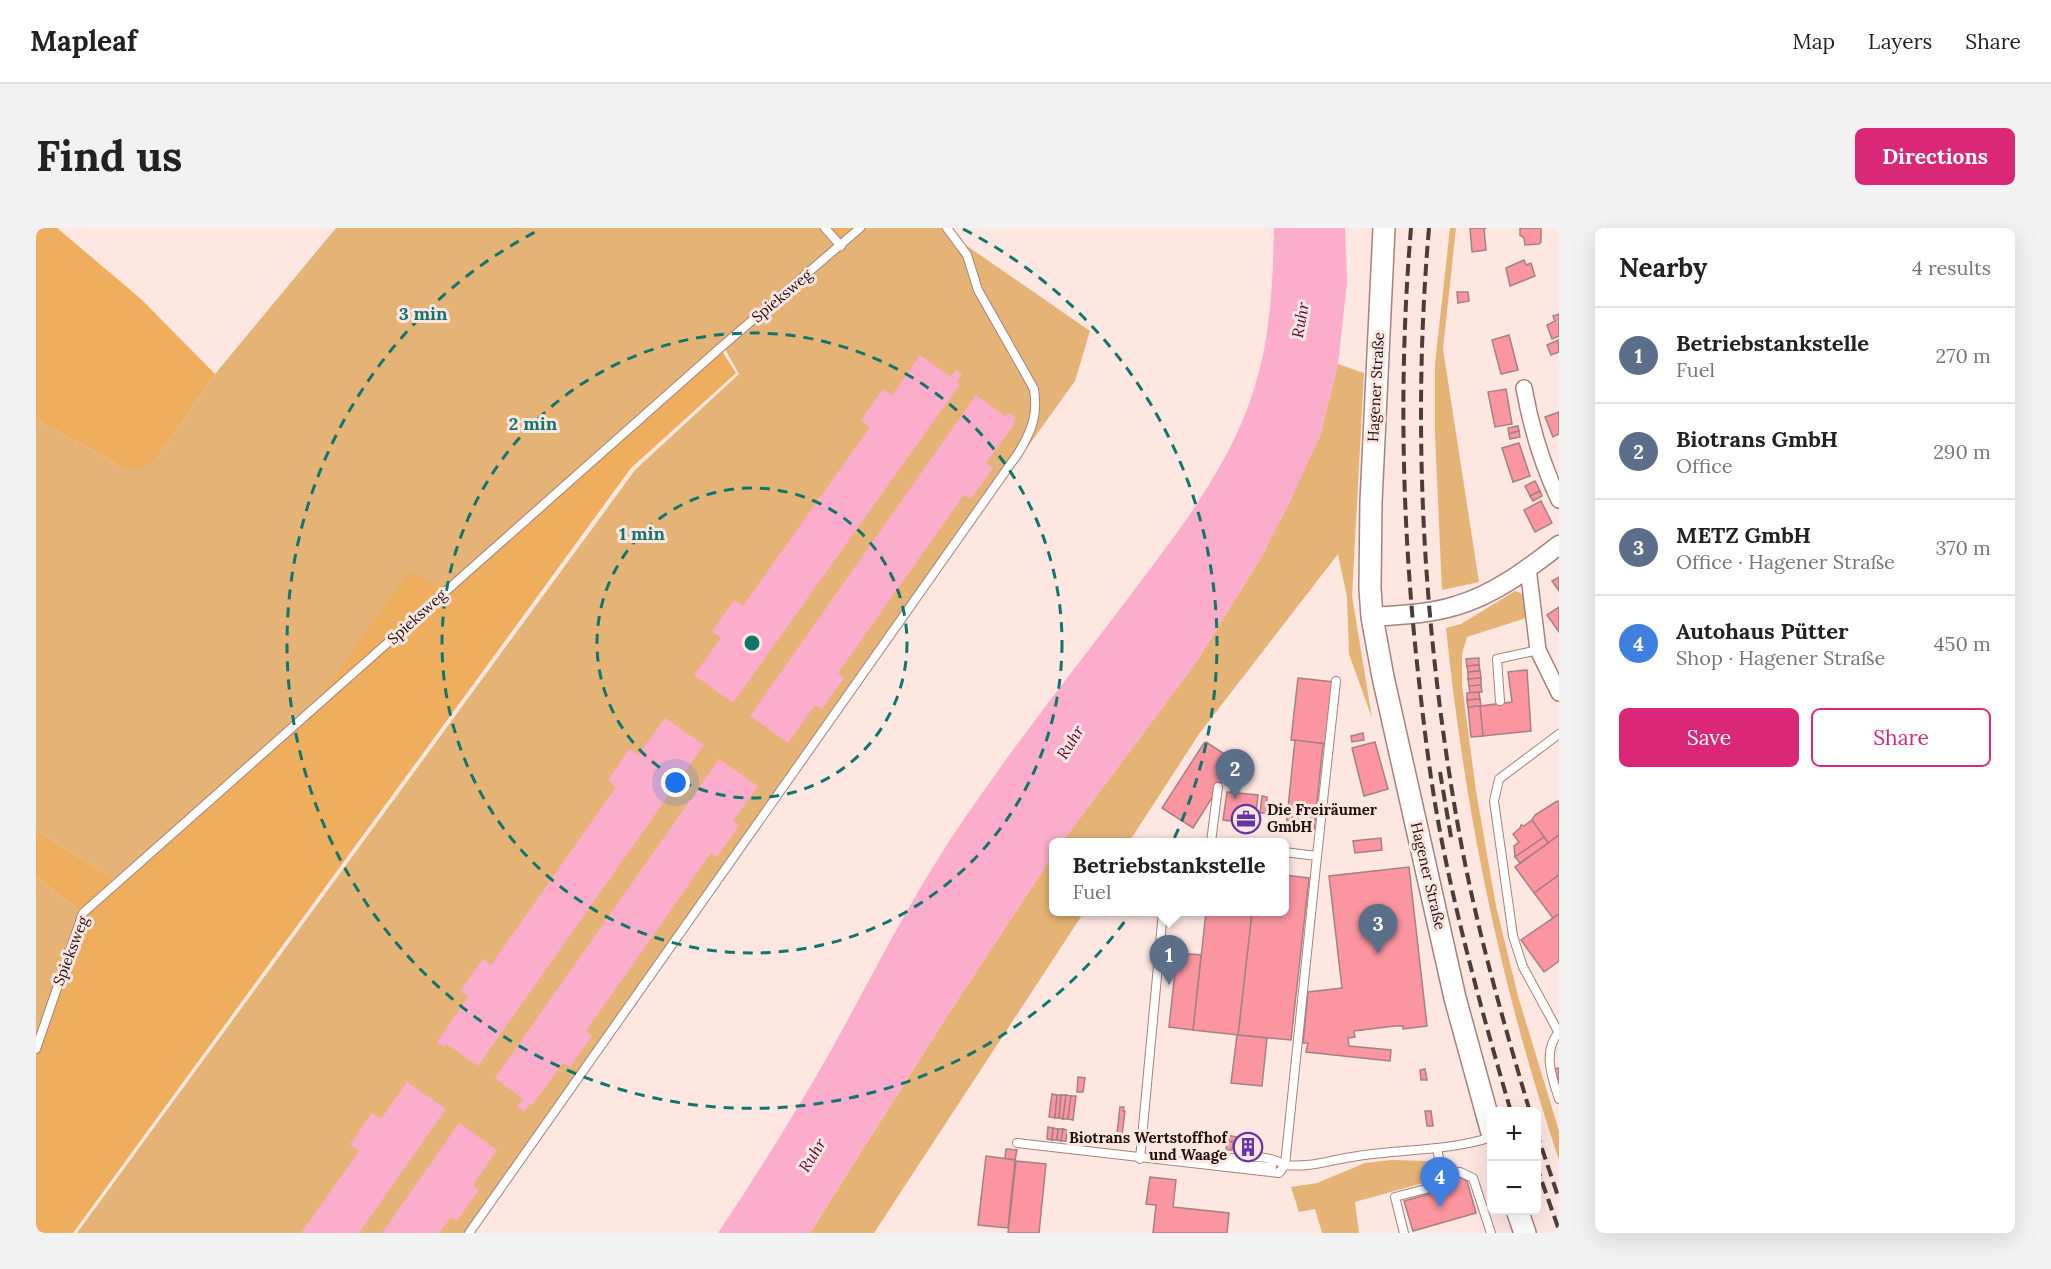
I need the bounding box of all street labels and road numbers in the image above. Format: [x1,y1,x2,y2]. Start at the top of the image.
street label: Spieksweg [748,264,816,326]
street label: Hagener Straße [1363,332,1388,442]
street label: Spieksweg [383,585,451,648]
street label: Hagener Straße [1407,820,1450,932]
street label: Spieksweg [49,913,93,988]

